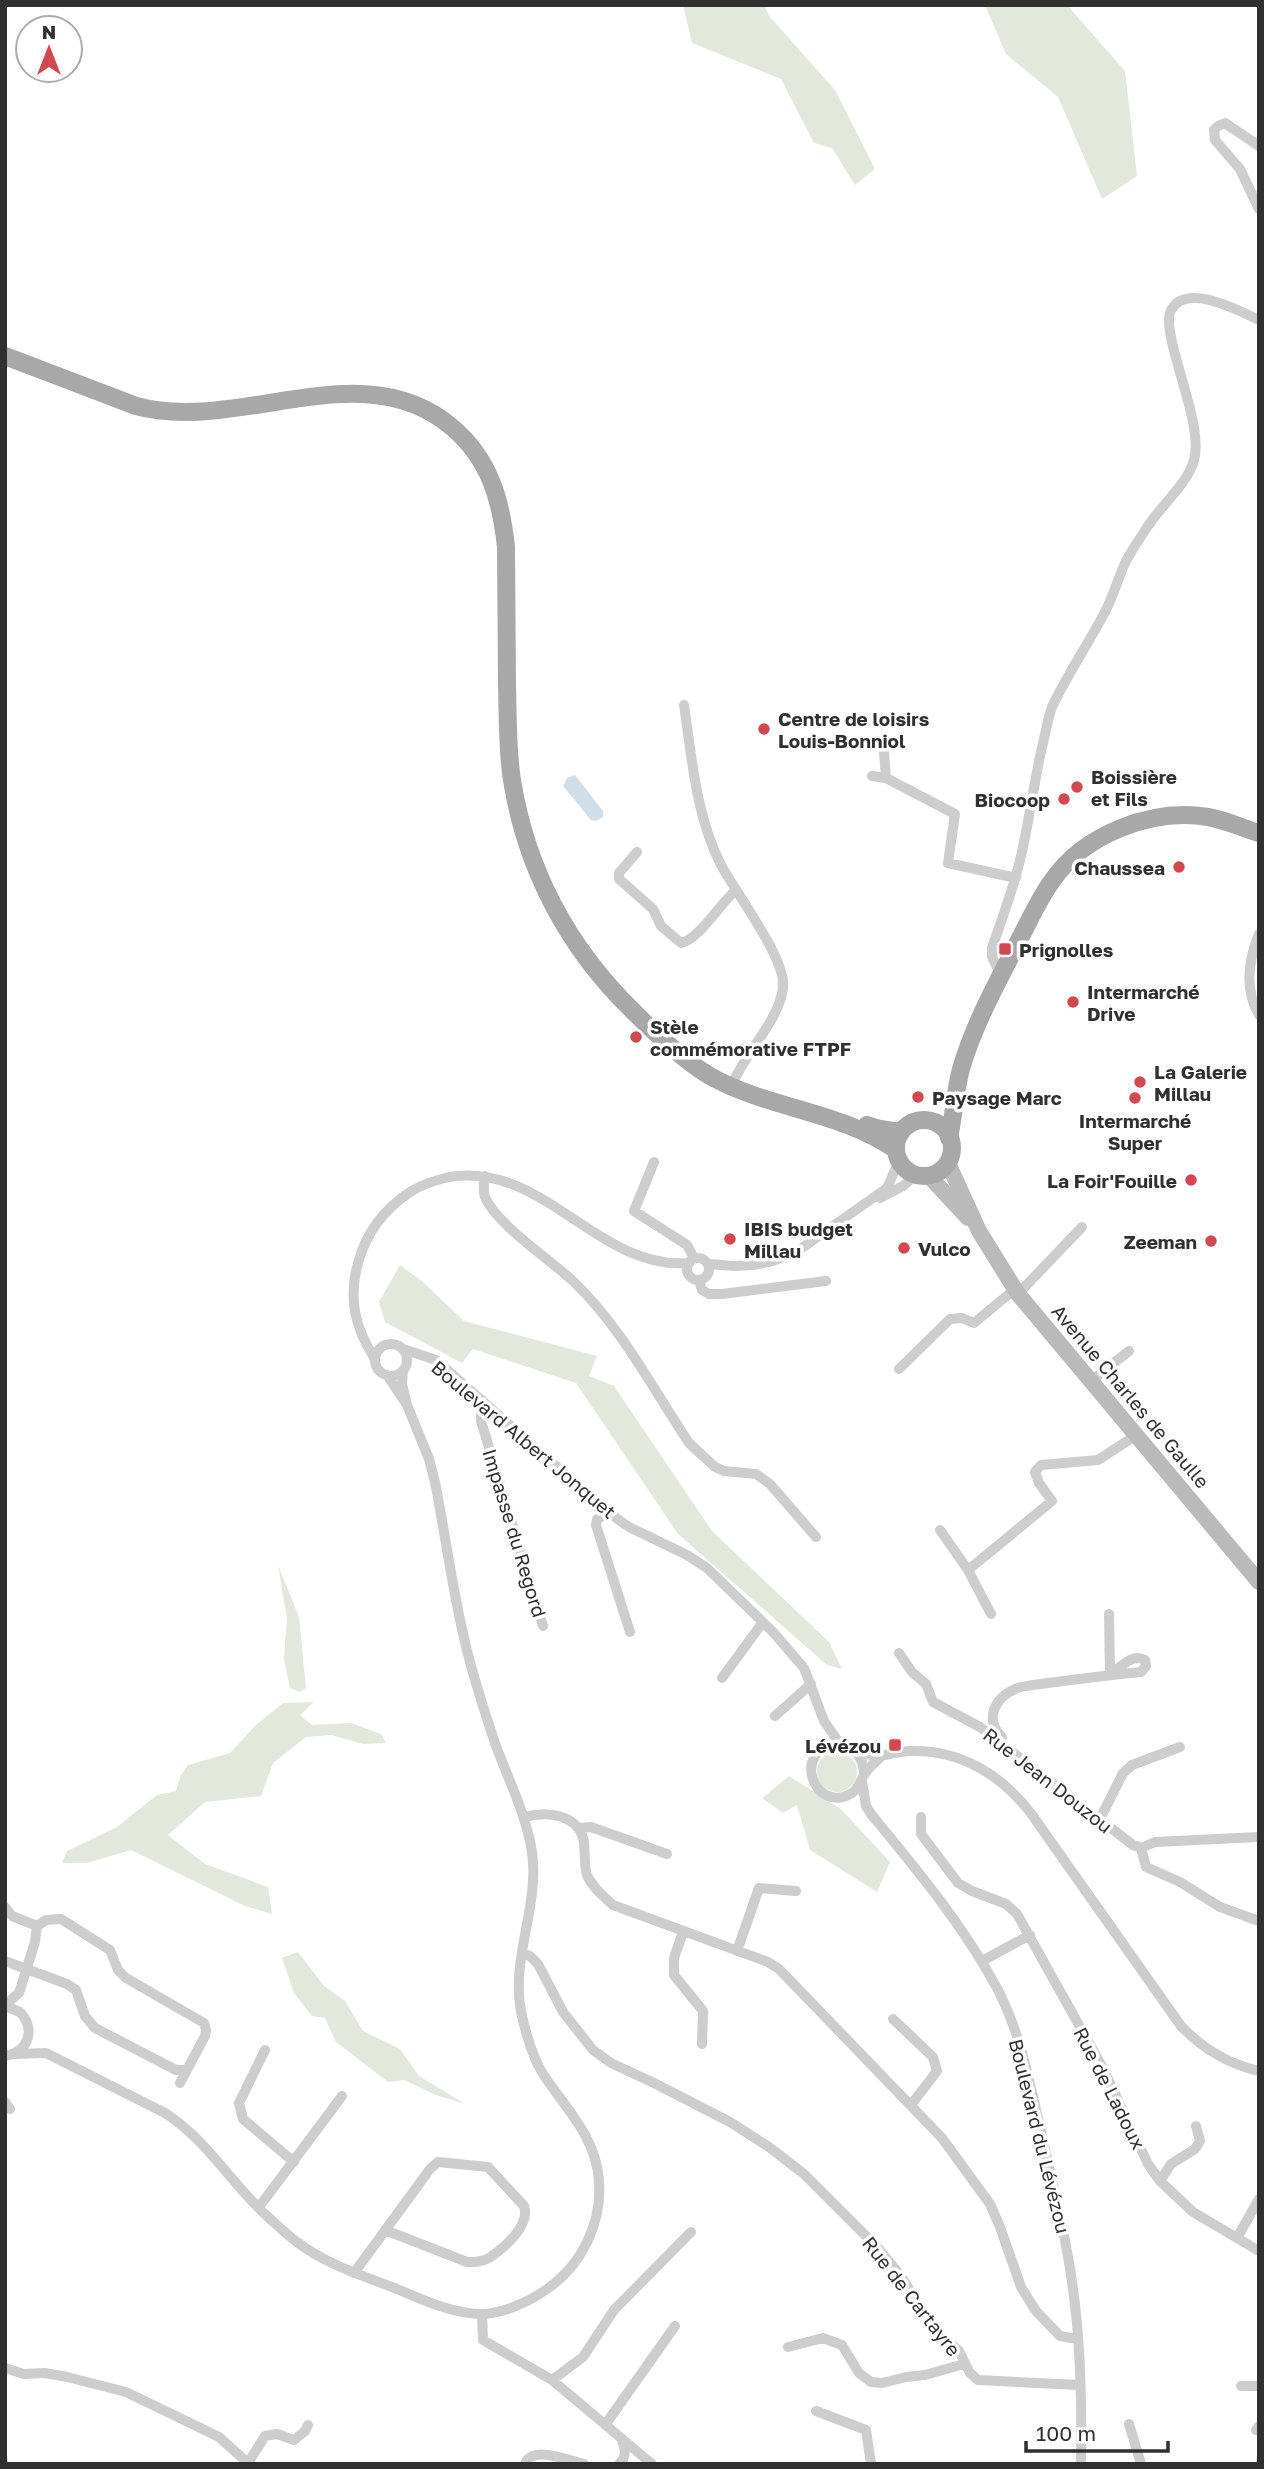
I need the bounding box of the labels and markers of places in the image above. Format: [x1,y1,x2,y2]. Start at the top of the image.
place label: Centre de loisirs Louis-Bonniol [778,707,930,752]
marker: Centre de loisirs Louis-Bonniol [756,721,772,737]
place label: Boissière et Fils [1091,765,1177,810]
marker: Boissière et Fils [1069,779,1085,795]
place label: Biocoop [975,788,1050,811]
marker: Biocoop [1056,791,1072,807]
place label: Chaussea [1074,856,1165,879]
marker: Chaussea [1171,859,1187,875]
place label: Prignolles [1019,938,1114,961]
marker: Prignolles [997,941,1013,957]
place label: Intermarché Drive [1087,980,1200,1025]
marker: Intermarché Drive [1065,994,1081,1010]
place label: Stèle commémorative FTPF [650,1015,851,1060]
marker: Stèle commémorative FTPF [628,1029,644,1045]
place label: La Galerie Millau [1154,1060,1247,1105]
marker: La Galerie Millau [1132,1074,1148,1090]
place label: Paysage Marc [932,1086,1062,1109]
marker: Paysage Marc [910,1089,926,1105]
marker: Intermarché Super [1127,1090,1143,1106]
place label: Intermarché Super [1079,1109,1191,1154]
place label: La Foir'Fouille [1047,1169,1177,1192]
marker: La Foir'Fouille [1183,1172,1199,1188]
place label: IBIS budget Millau [744,1217,853,1262]
place label: Zeeman [1124,1230,1197,1253]
marker: IBIS budget Millau [722,1231,738,1247]
marker: Zeeman [1203,1233,1219,1249]
place label: Vulco [918,1237,971,1260]
marker: Vulco [896,1240,912,1256]
place label: Lévézou [805,1734,881,1757]
marker: Lévézou [887,1737,903,1753]

